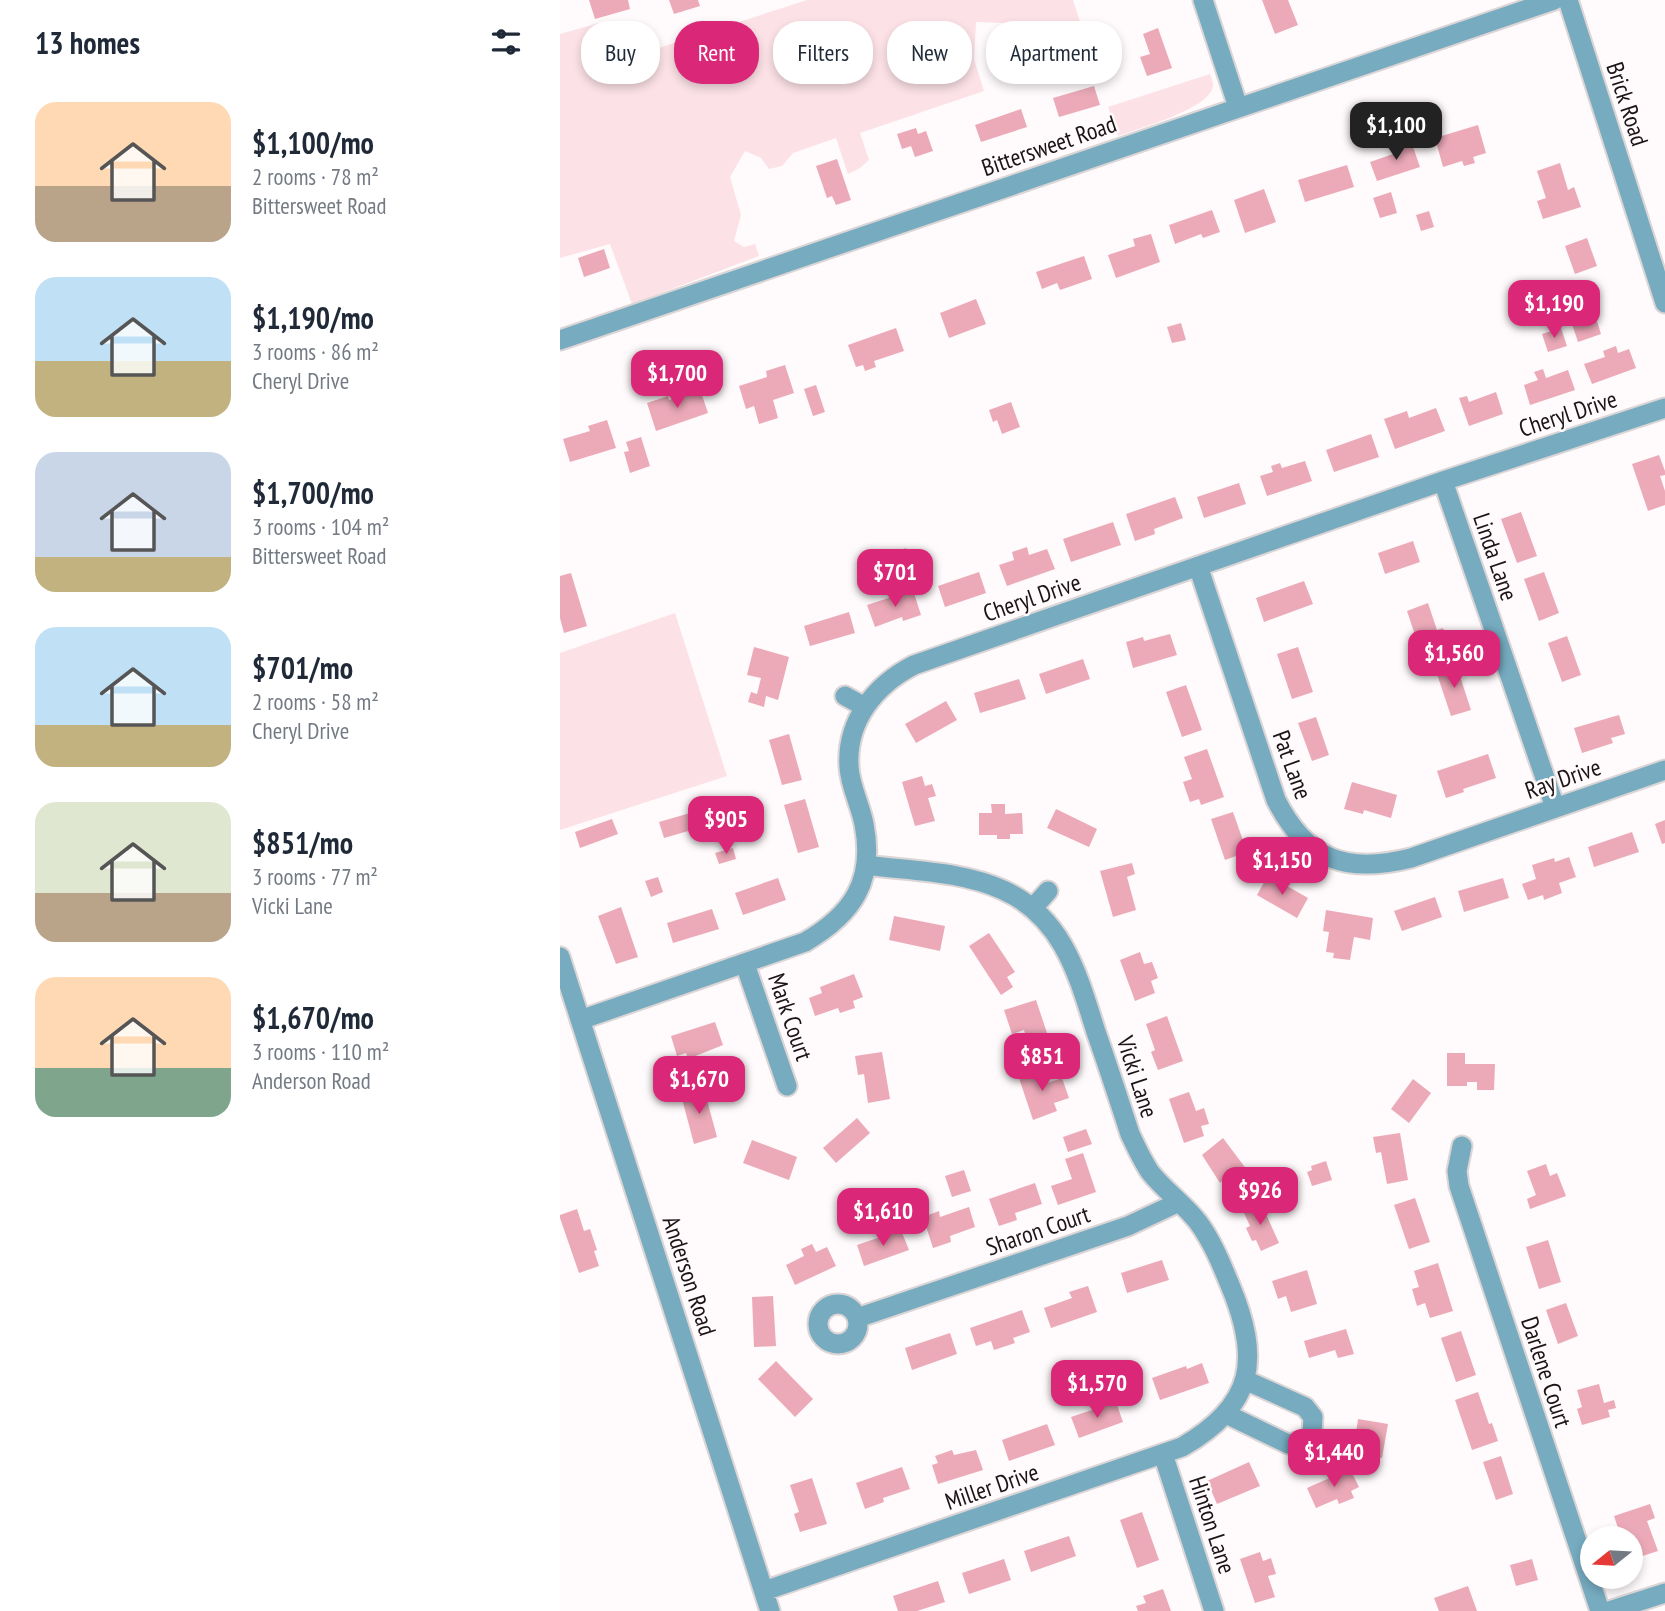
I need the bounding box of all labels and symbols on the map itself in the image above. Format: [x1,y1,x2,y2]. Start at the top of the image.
street label: Brick Road [1599,58,1656,150]
pin: $1,100 [1339,102,1453,162]
street label: Bittersweet Road [977,108,1120,183]
pin: $1,190 [1497,280,1611,340]
pin: $1,700 [620,350,734,410]
street label: Cheryl Drive [1515,383,1621,444]
street label: Linda Lane [1466,509,1525,605]
pin: $701 [854,550,936,609]
street label: Cheryl Drive [979,566,1085,629]
pin: $1,560 [1397,630,1511,690]
street label: Pat Lane [1266,726,1319,804]
street label: Ray Drive [1521,751,1605,806]
pin: $905 [685,796,767,856]
pin: $1,150 [1225,838,1339,897]
street label: Mark Court [761,969,820,1065]
street label: Vicki Lane [1109,1031,1165,1122]
pin: $851 [1001,1034,1083,1093]
pin: $1,670 [642,1056,756,1116]
pin: $926 [1219,1168,1301,1227]
pin: $1,610 [826,1188,940,1248]
street label: Sharon Court [982,1198,1094,1263]
street label: Anderson Road [656,1212,723,1340]
street label: Darlene Court [1514,1313,1579,1432]
pin: $1,570 [1040,1360,1154,1420]
pin: $1,440 [1277,1430,1391,1489]
street label: Miller Drive [941,1456,1043,1517]
street label: Hinton Lane [1182,1472,1243,1578]
north arrow [1580,1526,1643,1589]

